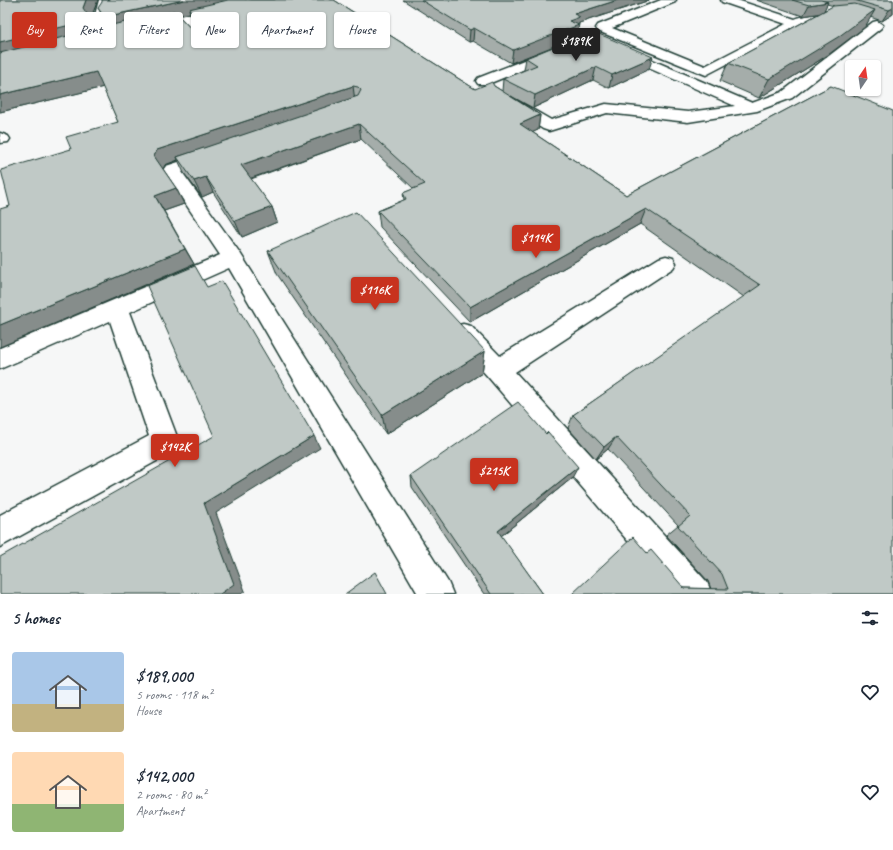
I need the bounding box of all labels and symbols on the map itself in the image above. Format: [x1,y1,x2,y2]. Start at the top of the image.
pin: $189K [548,28,604,62]
north arrow [845,60,881,96]
pin: $114K [508,225,564,259]
pin: $116K [347,277,403,311]
pin: $142K [147,434,203,468]
pin: $215K [466,458,522,492]

